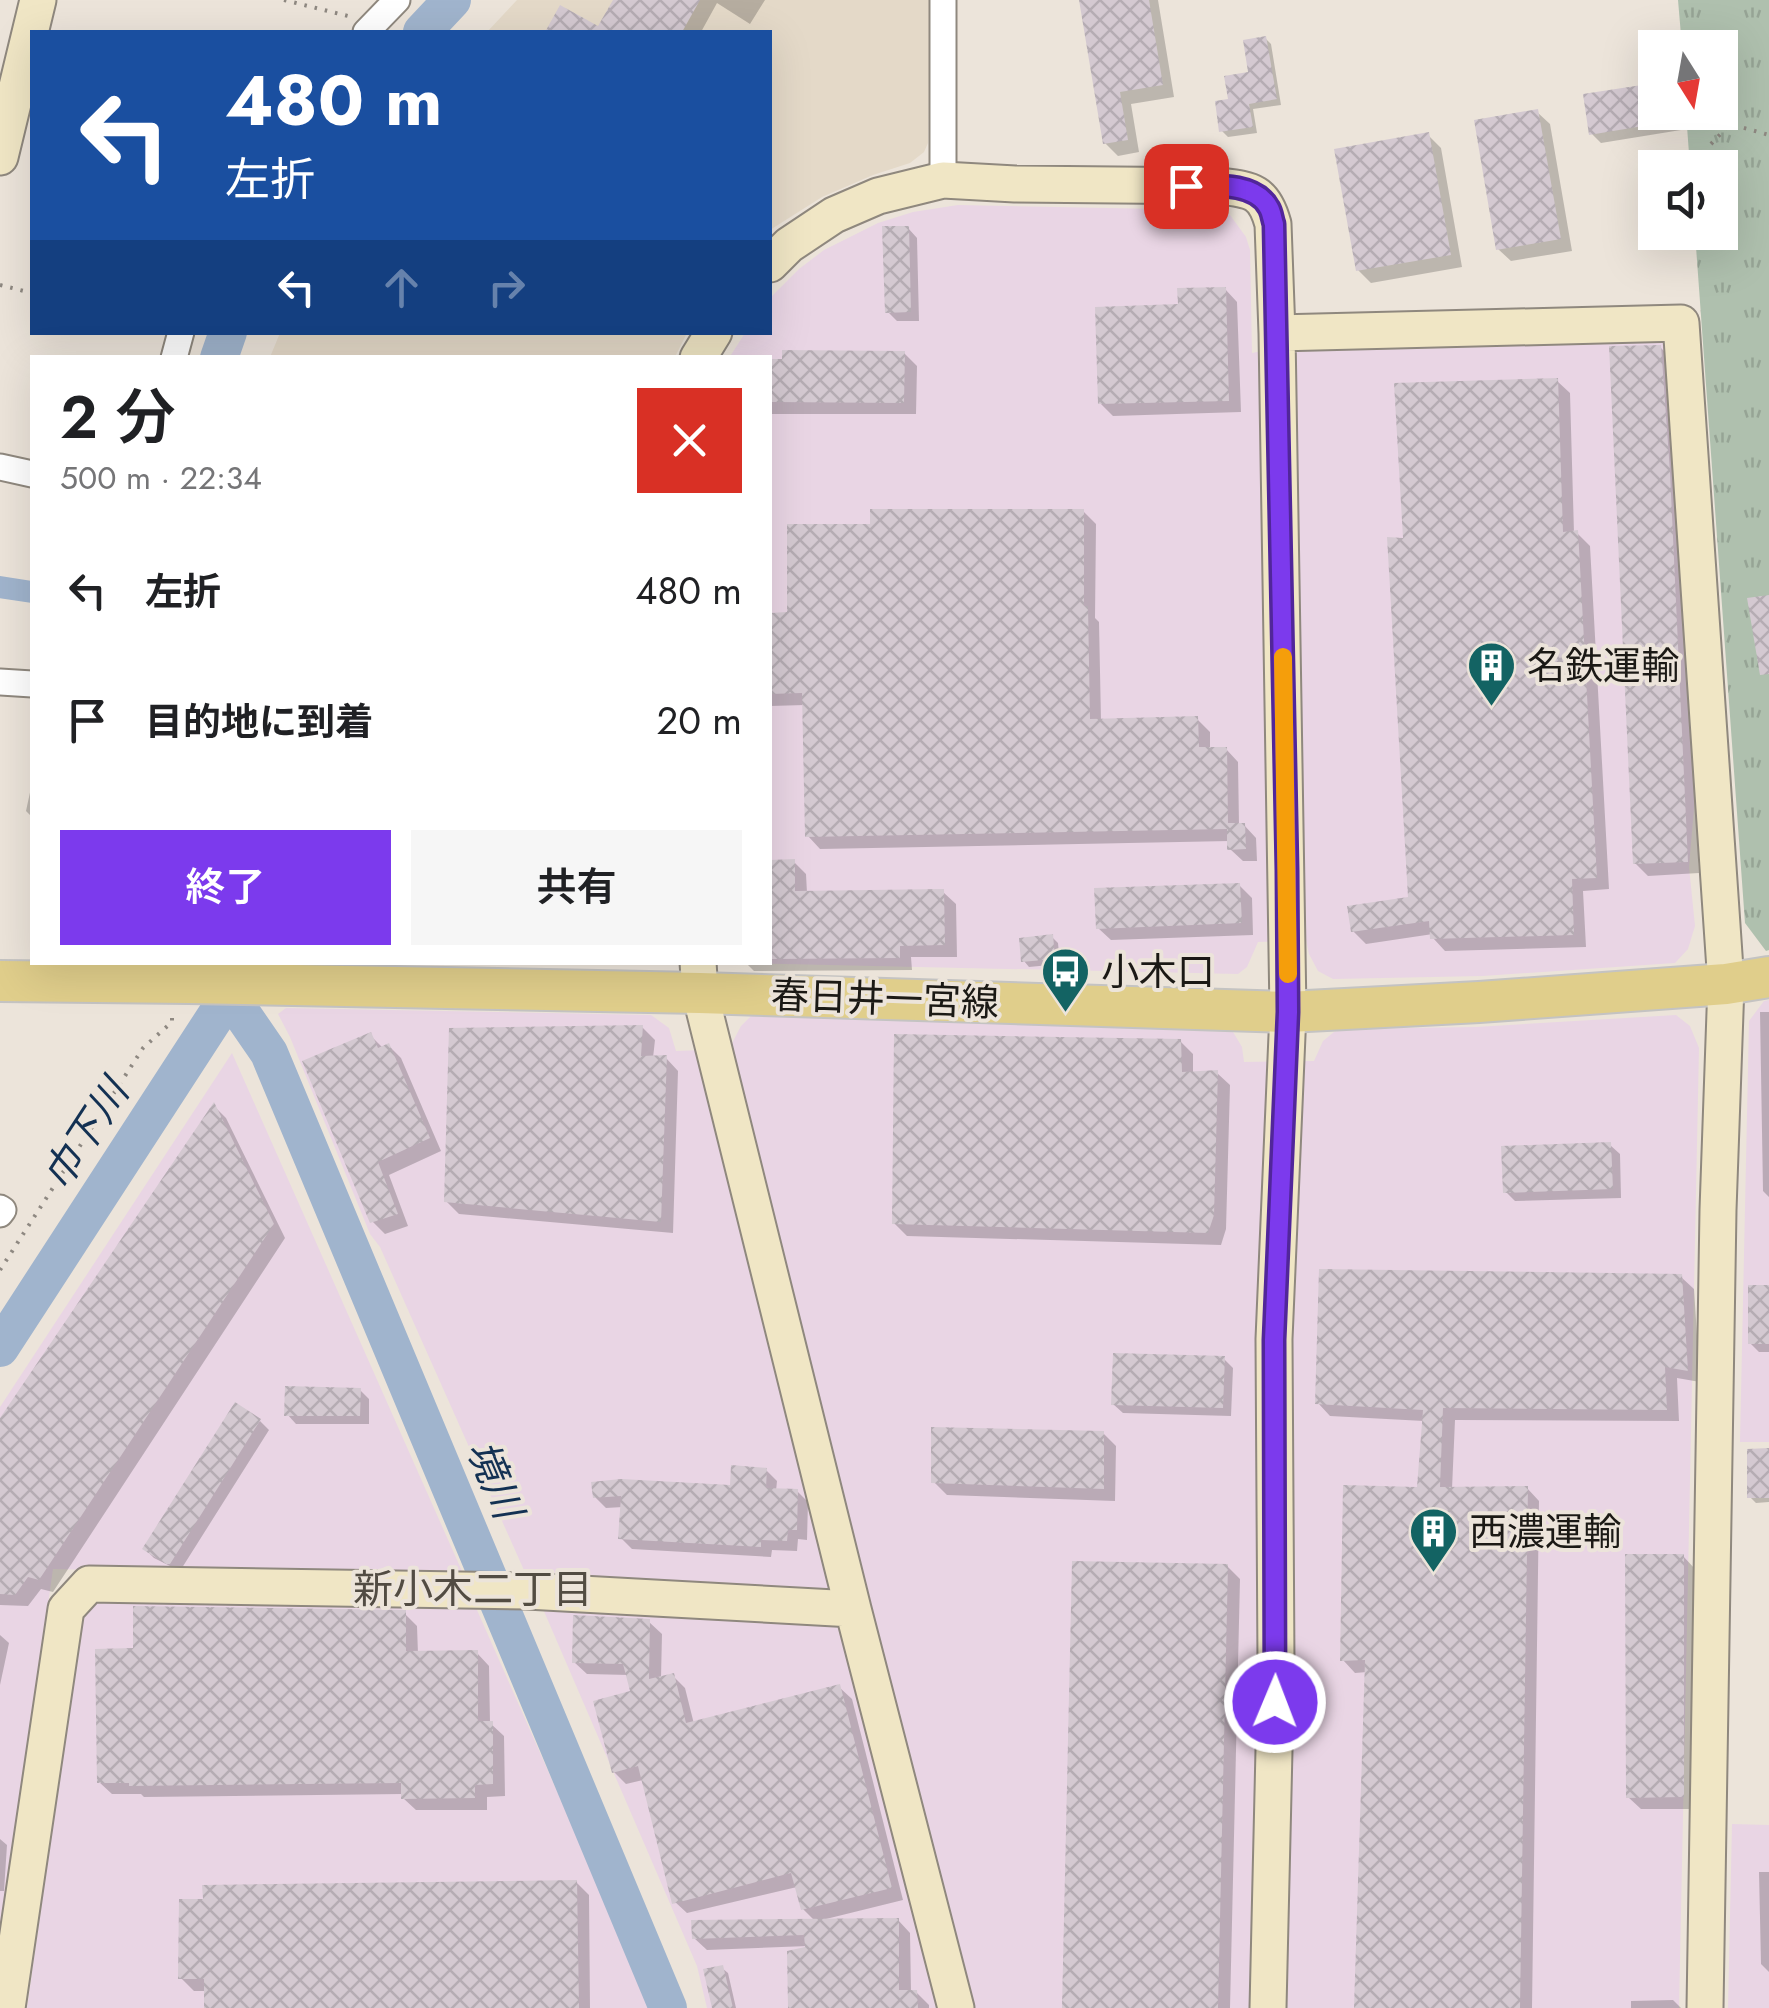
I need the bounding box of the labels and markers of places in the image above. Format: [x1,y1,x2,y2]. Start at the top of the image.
pin [1144,144,1229,229]
place label: 名鉄運輸 [1527,638,1679,693]
building icon: 名鉄運輸 [1466,640,1518,708]
place label: 小木口 [1101,944,1215,999]
bus stop icon: 小木口 [1040,946,1092,1014]
place label: 西濃運輸 [1469,1504,1621,1559]
building icon: 西濃運輸 [1408,1506,1460,1574]

